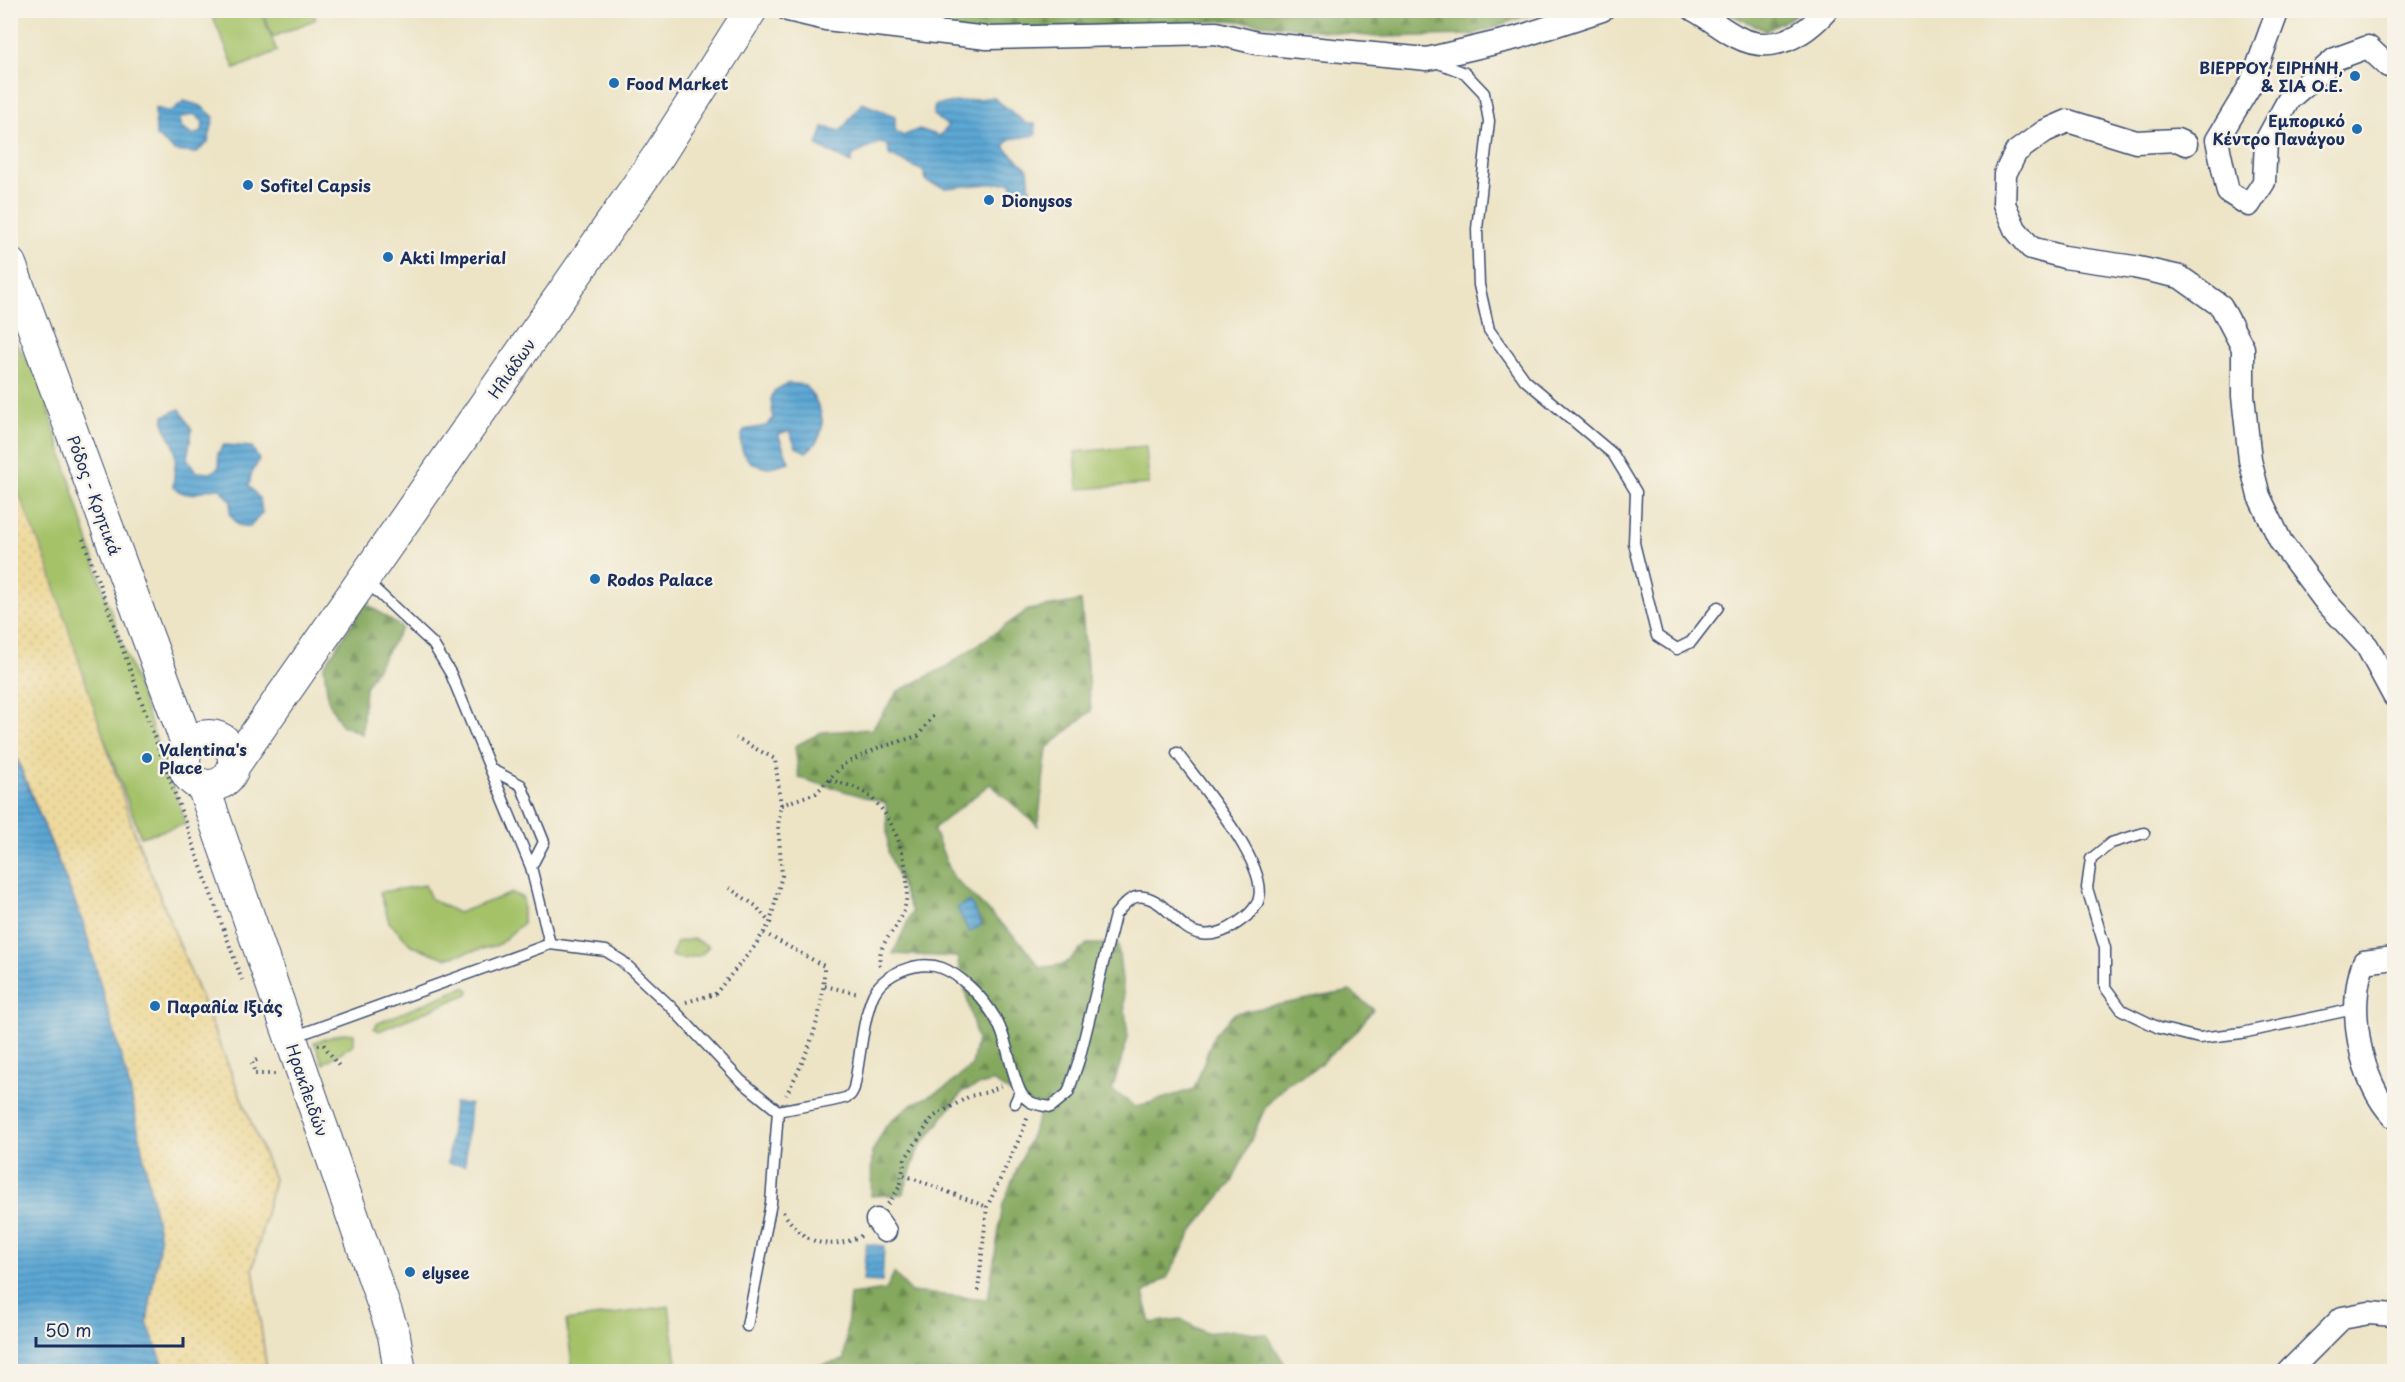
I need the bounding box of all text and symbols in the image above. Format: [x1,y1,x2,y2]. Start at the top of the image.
place label: ΒΙΕΡΡΟΥ, ΕΙΡΗΝΗ, & ΣΙΑ Ο.Ε. [2199,55,2343,97]
marker: ΒΙΕΡΡΟΥ, ΕΙΡΗΝΗ, & ΣΙΑ Ο.Ε. [2348,69,2362,83]
place label: Food Market [626,71,729,95]
marker: Food Market [607,76,621,90]
place label: Εμπορικό Κέντρο Πανάγου [2212,108,2345,150]
marker: Εμπορικό Κέντρο Πανάγου [2350,122,2364,136]
place label: Sofitel Capsis [260,173,371,197]
marker: Sofitel Capsis [241,178,255,192]
place label: Dionysos [1001,188,1073,212]
marker: Dionysos [982,193,996,207]
place label: Akti Imperial [400,245,506,269]
marker: Akti Imperial [381,250,395,264]
street label: Ηλιάδων [482,333,540,403]
street label: Ρόδος - Κρητικά [62,432,128,559]
place label: Rodos Palace [607,567,713,591]
marker: Rodos Palace [588,572,602,586]
place label: Valentina's Place [159,737,247,779]
marker: Valentina's Place [140,751,154,765]
place label: Παραλία Ιξιάς [167,994,283,1018]
marker: Παραλία Ιξιάς [148,999,162,1013]
street label: Ηρακλειδών [281,1040,335,1140]
place label: elysee [422,1260,469,1284]
marker: elysee [403,1265,417,1279]
scale bar [36,1310,183,1348]
text: 50 m [45,1316,92,1343]

